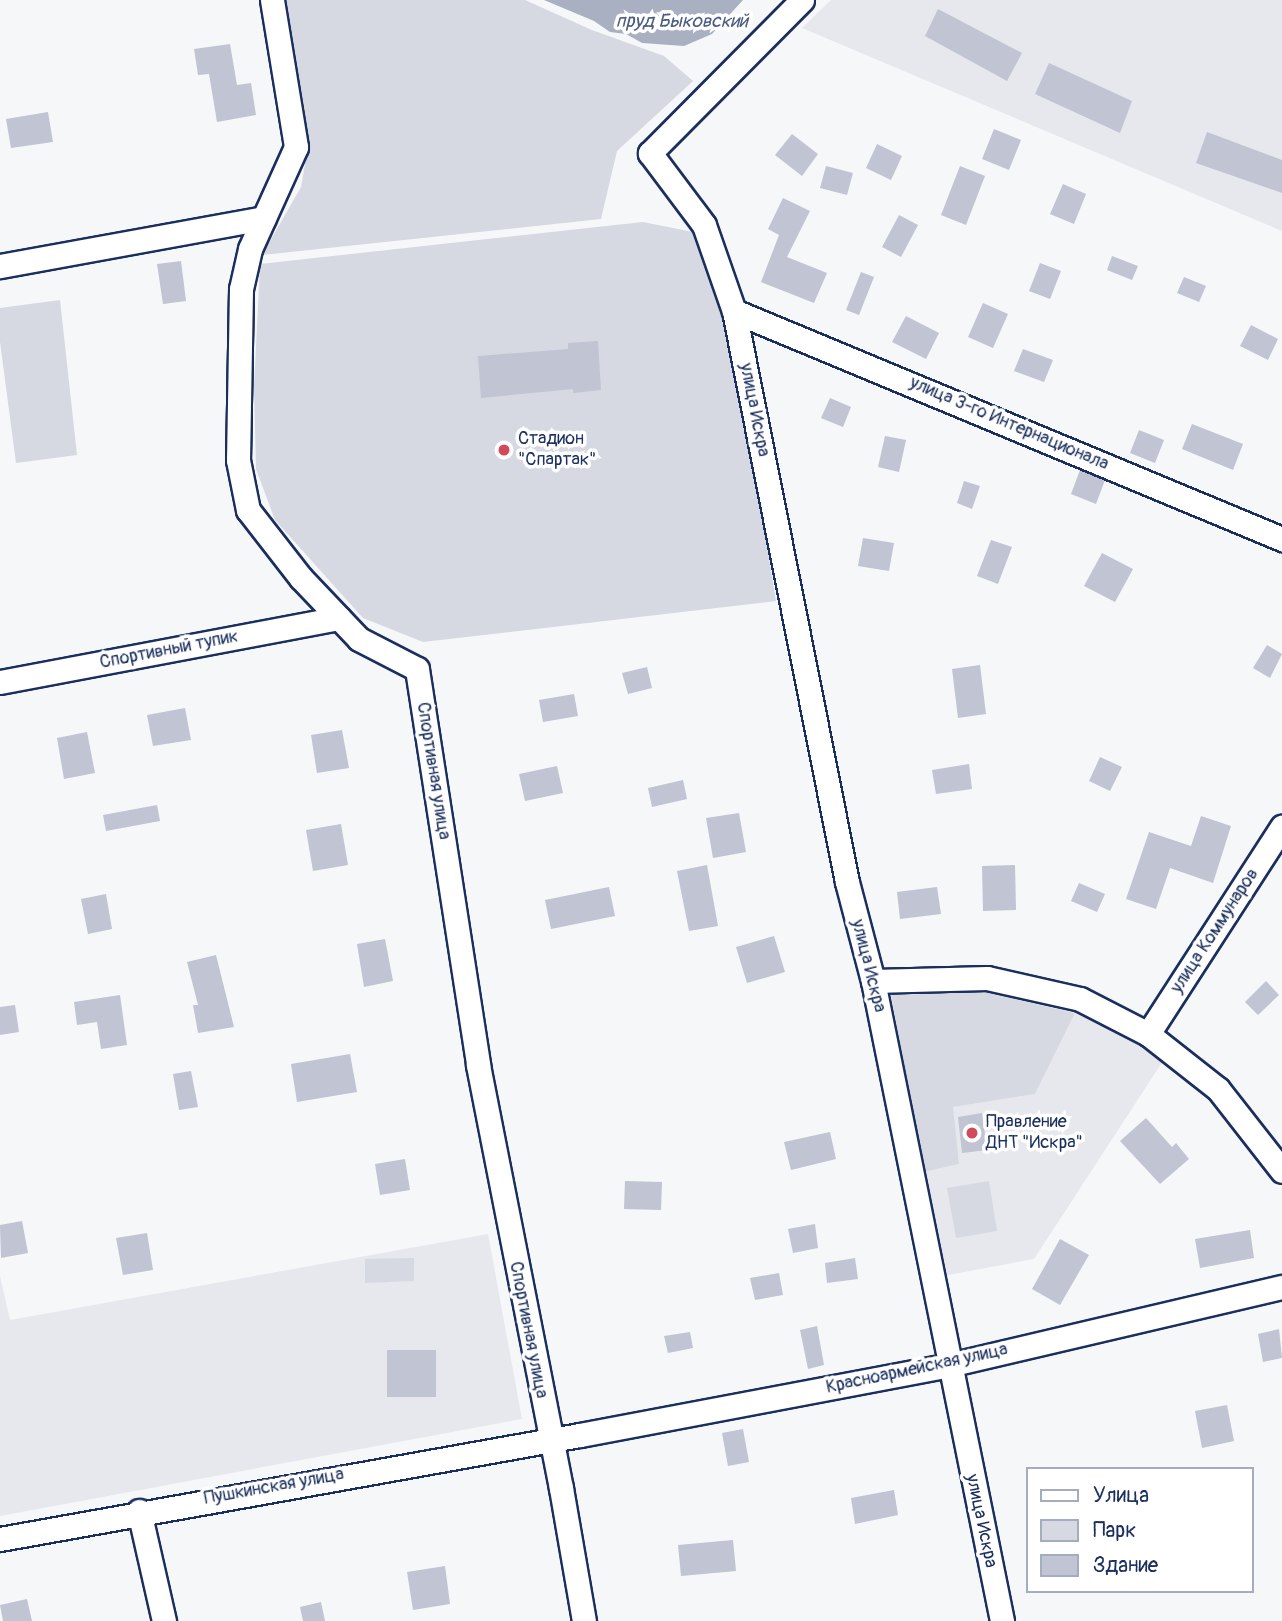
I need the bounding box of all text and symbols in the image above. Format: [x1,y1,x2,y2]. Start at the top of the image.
water label: пруд Быковский [616,11,748,33]
street label: улица Искра [734,361,774,459]
street label: улица 3-го Интернационала [906,372,1112,476]
place label: Стадион "Спартак" [518,429,596,472]
marker: Стадион "Спартак" [496,442,512,458]
street label: Спортивный тупик [98,626,240,674]
street label: Спортивная улица [411,701,455,841]
street label: улица Коммунаров [1167,865,1263,997]
street label: улица Искра [846,917,890,1015]
place label: Правление ДНТ "Искра" [986,1112,1083,1154]
marker: Правление ДНТ "Искра" [964,1125,980,1141]
street label: Спортивная улица [504,1260,552,1400]
street label: Красноармейская улица [824,1339,1010,1399]
street label: Пушкинская улица [202,1464,346,1510]
legend [1026,1467,1254,1593]
street label: улица Искра [961,1472,1001,1570]
text: Улица [1093,1482,1149,1509]
text: Парк [1093,1517,1136,1544]
text: Здание [1093,1552,1158,1579]

